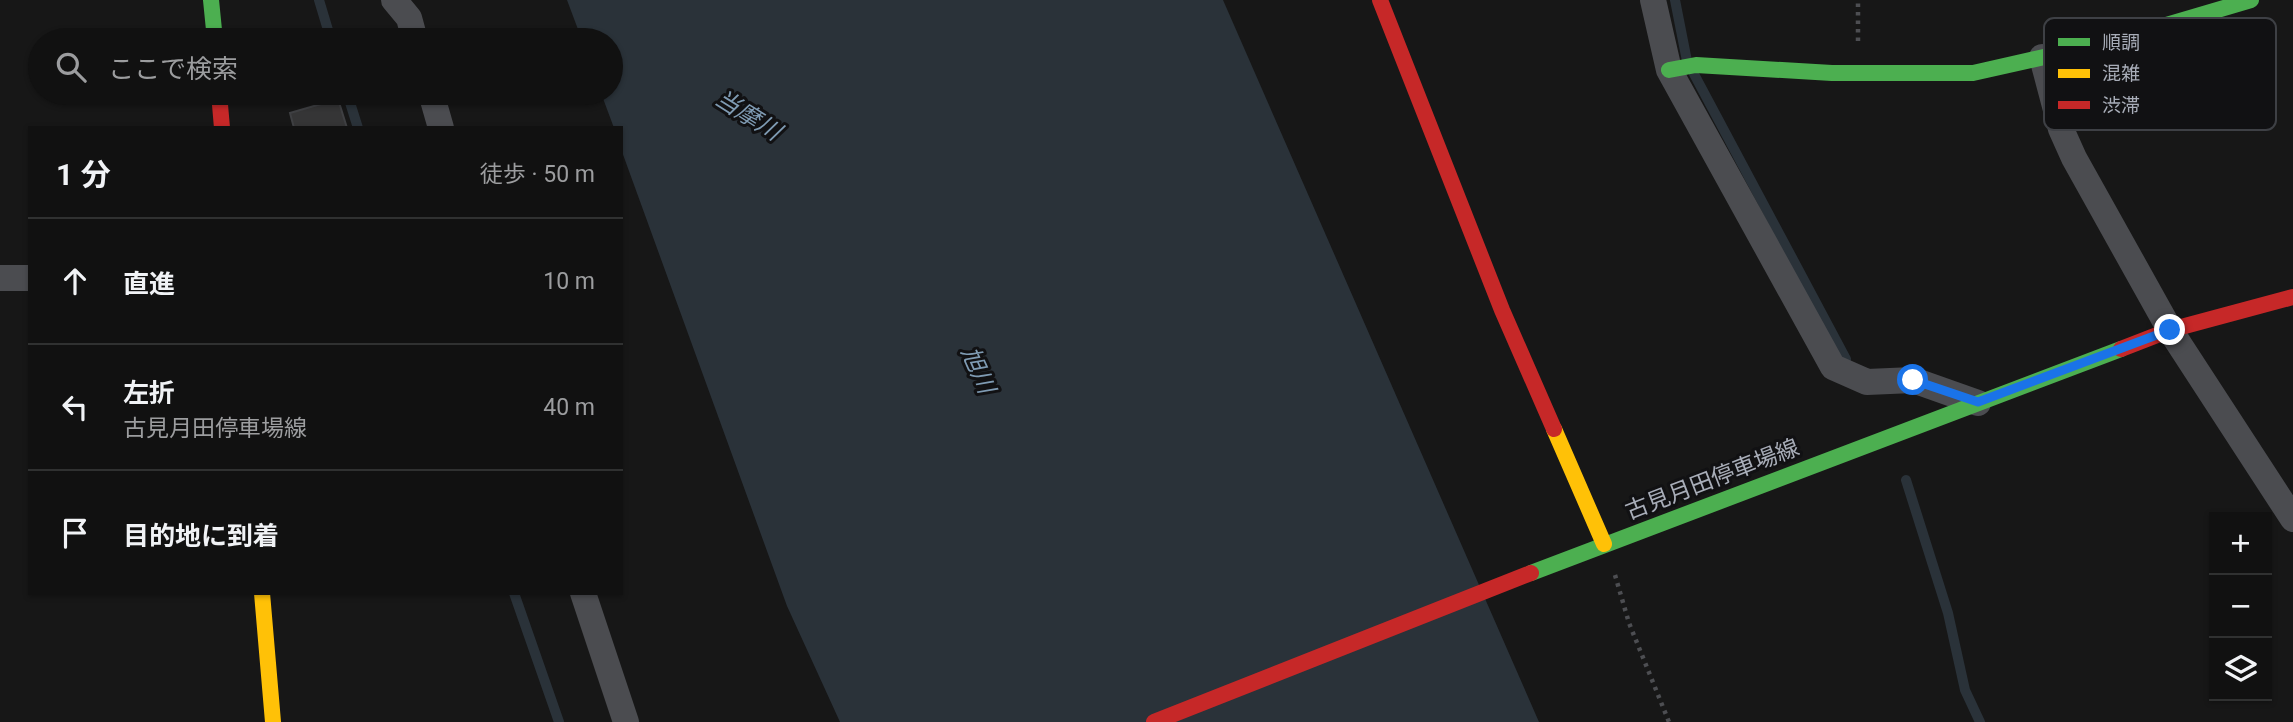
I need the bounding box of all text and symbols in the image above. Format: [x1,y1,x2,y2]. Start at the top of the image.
legend [2044,18,2276,130]
search box [28,28,623,105]
text: 順調 [2102,31,2140,54]
icon: search [52,48,90,86]
text: ここで検索 [108,54,238,84]
text: 混雑 [2102,62,2140,85]
water label: 当摩川 [710,84,788,148]
text: 渋滞 [2102,94,2140,117]
text: 1 分 [56,157,111,192]
text: 徒歩 · 50 m [480,161,595,188]
icon: ahead [56,262,94,300]
text: 10 m [543,268,595,295]
text: 直進 [123,269,175,299]
route end [2154,314,2185,345]
water label: 旭川 [955,342,1002,400]
route start [1897,364,1928,395]
text: 左折 [123,378,175,408]
icon: left [56,388,94,426]
text: 40 m [543,394,595,421]
text: 古見月田停車場線 [123,415,307,442]
street label: 古見月田停車場線 [1621,434,1803,525]
map controls [2209,512,2272,701]
button: + [2209,512,2272,575]
icon: arrive [56,514,94,552]
text: 目的地に到着 [123,521,279,551]
button: − [2209,575,2272,638]
button: layers [2209,638,2272,701]

